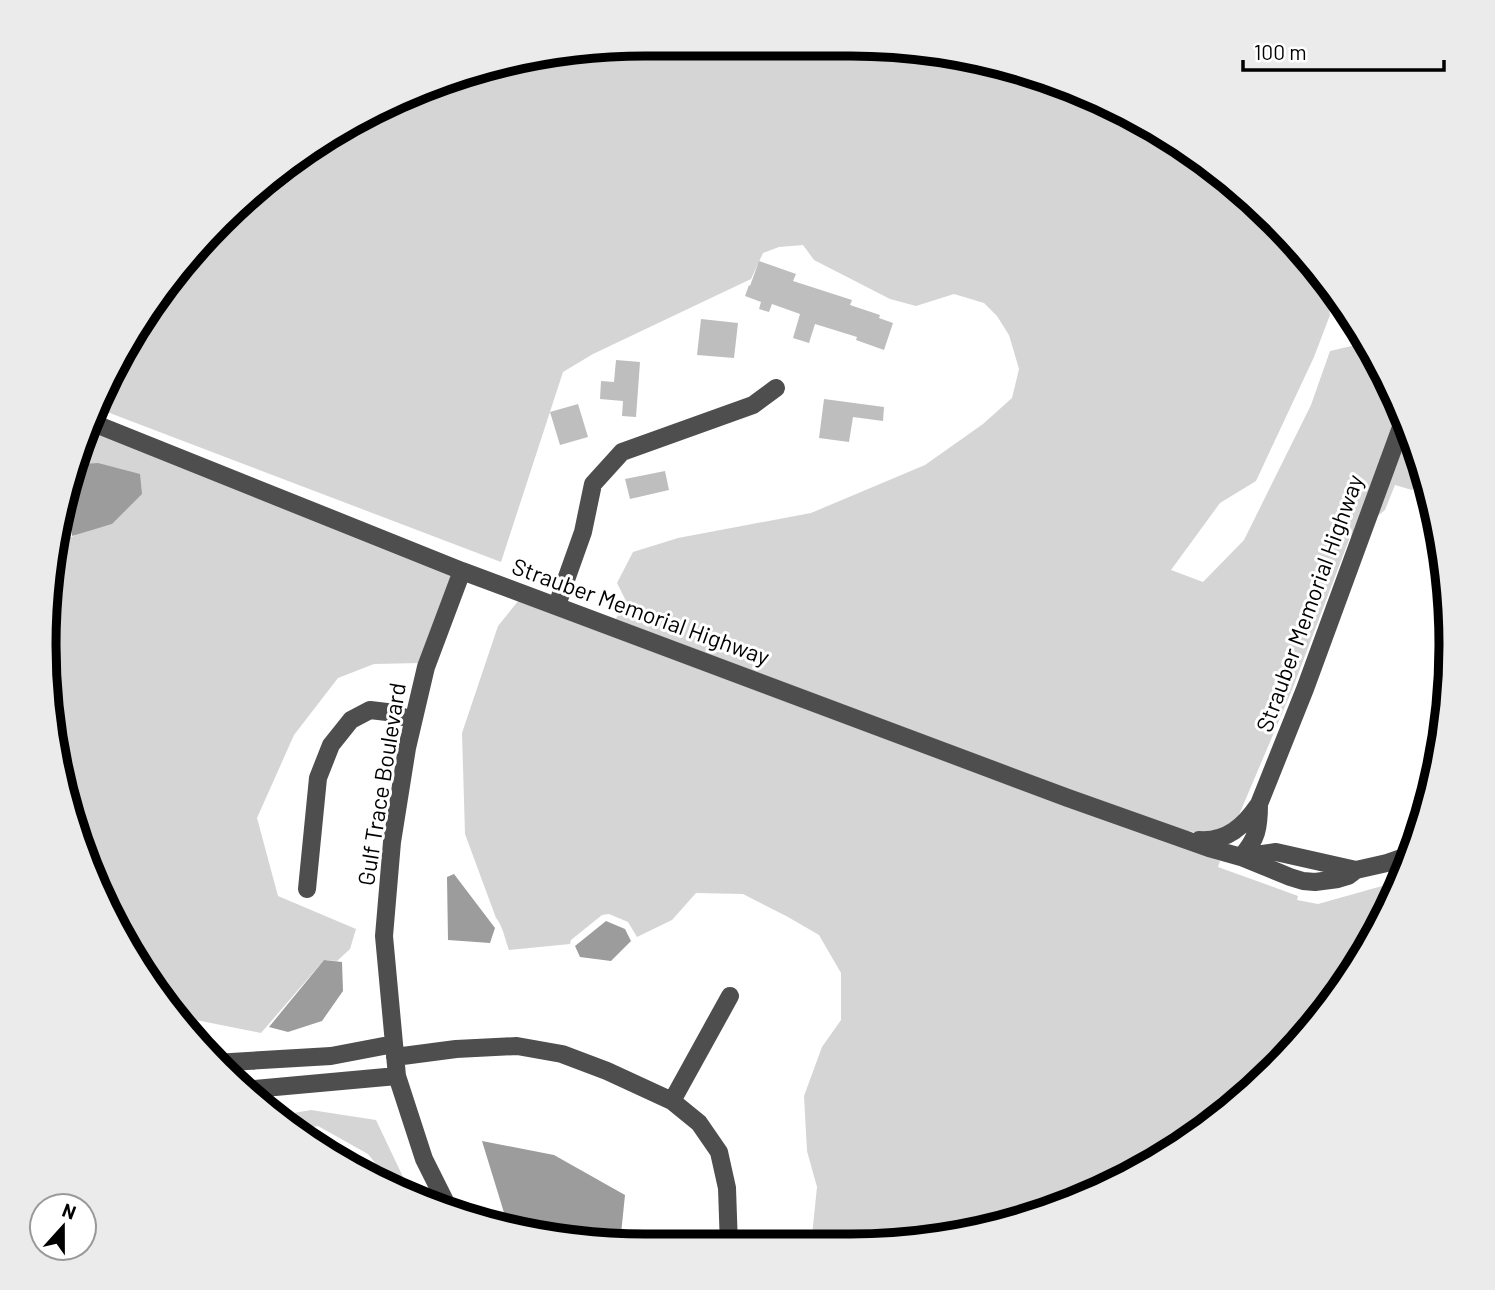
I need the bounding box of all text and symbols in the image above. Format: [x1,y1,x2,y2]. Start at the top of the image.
scale bar [1243,28,1444,72]
text: 100 m [1254,39,1307,64]
street label: Strauber Memorial Highway [1249,470,1369,735]
street label: Strauber Memorial Highway [509,551,774,671]
street label: Gulf Trace Boulevard [351,681,411,887]
north arrow [28,1192,98,1262]
text: N [59,1198,79,1224]

